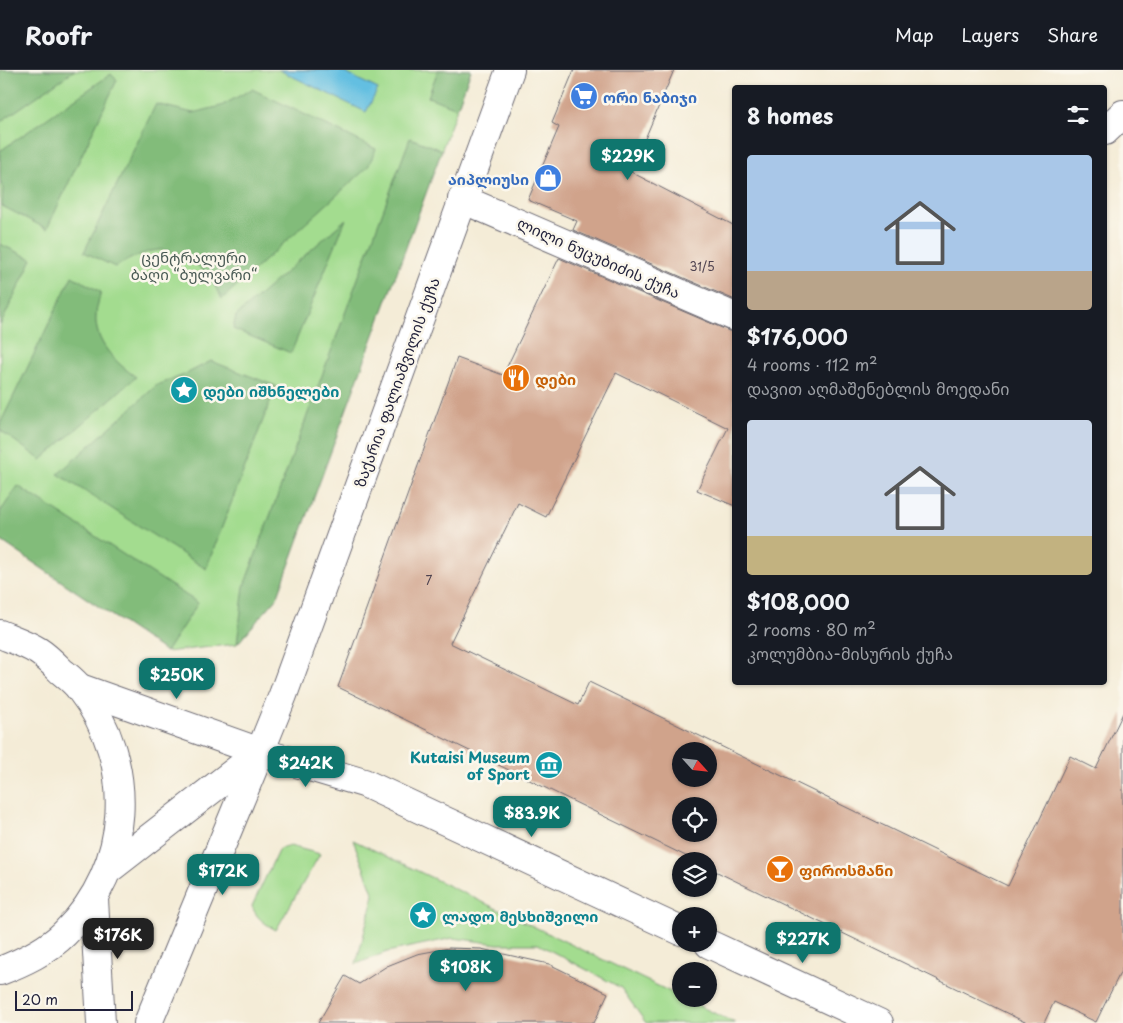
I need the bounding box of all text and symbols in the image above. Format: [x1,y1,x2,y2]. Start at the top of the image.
text: Roofr [25,17,92,53]
text: Map [895,21,934,48]
text: Layers [962,21,1019,48]
text: Share [1047,21,1098,48]
supermarket icon: ორი ნაბიჯი [569,81,599,111]
place label: ორი ნაბიჯი [603,85,697,108]
text: 8 homes [747,99,833,131]
icon: filters [1064,101,1092,129]
pin: $229K [593,138,663,181]
text: $229K [601,143,655,167]
shop icon: აიპლიუსი [533,163,563,193]
place label: აიპლიუსი [448,167,529,190]
icon: home [875,188,965,278]
street label: ლილი ნუცუბიძის ქუჩა [514,211,684,303]
park label: ცენტრალური ბაღი “ბულვარი“ [131,245,257,285]
house number: 31/5 [689,257,715,275]
street label: ზაქარია ფალიაშვილის ქუჩა [347,274,445,490]
text: $176,000 [747,320,848,352]
text: 4 rooms · 112 m² [747,352,877,376]
restaurant icon: დები [501,363,531,393]
place label: დები [535,367,576,390]
place icon: დები იშხნელები [169,375,199,405]
text: დავით აღმაშენებლის მოედანი [747,376,1010,400]
place label: დები იშხნელები [203,379,339,402]
icon: home [875,453,965,543]
house number: 7 [426,571,433,589]
text: $108,000 [747,585,850,617]
text: 2 rooms · 80 m² [747,617,876,641]
text: კოლუმბია-მისურის ქუჩა [747,641,953,665]
pin: $250K [142,658,212,700]
text: $250K [150,662,204,686]
north arrow [672,742,718,788]
map controls [672,742,717,1007]
place label: Kutaisi Museum of Sport [410,745,530,785]
pin: $242K [271,746,341,788]
text: $242K [279,750,333,774]
museum icon: Kutaisi Museum of Sport [534,750,564,780]
pin: $83.9K [491,796,573,838]
button: locate [672,797,717,842]
text: $83.9K [504,800,560,824]
button: layers [672,852,717,897]
pin: $172K [188,854,258,896]
bar icon: ფიროსმანი [765,854,795,884]
text: $172K [198,858,248,882]
place label: ფიროსმანი [799,858,893,881]
place icon: ლადო მესხიშვილი [408,900,438,930]
place label: ლადო მესხიშვილი [442,904,598,927]
button: + [672,907,717,952]
pin: $176K [83,918,153,960]
text: $176K [94,922,142,946]
pin: $227K [768,922,838,964]
text: $227K [777,926,829,950]
pin: $108K [431,950,501,992]
text: $108K [440,954,492,978]
button: − [672,962,717,1007]
scale bar [15,988,132,1011]
text: 20 m [22,989,58,1010]

